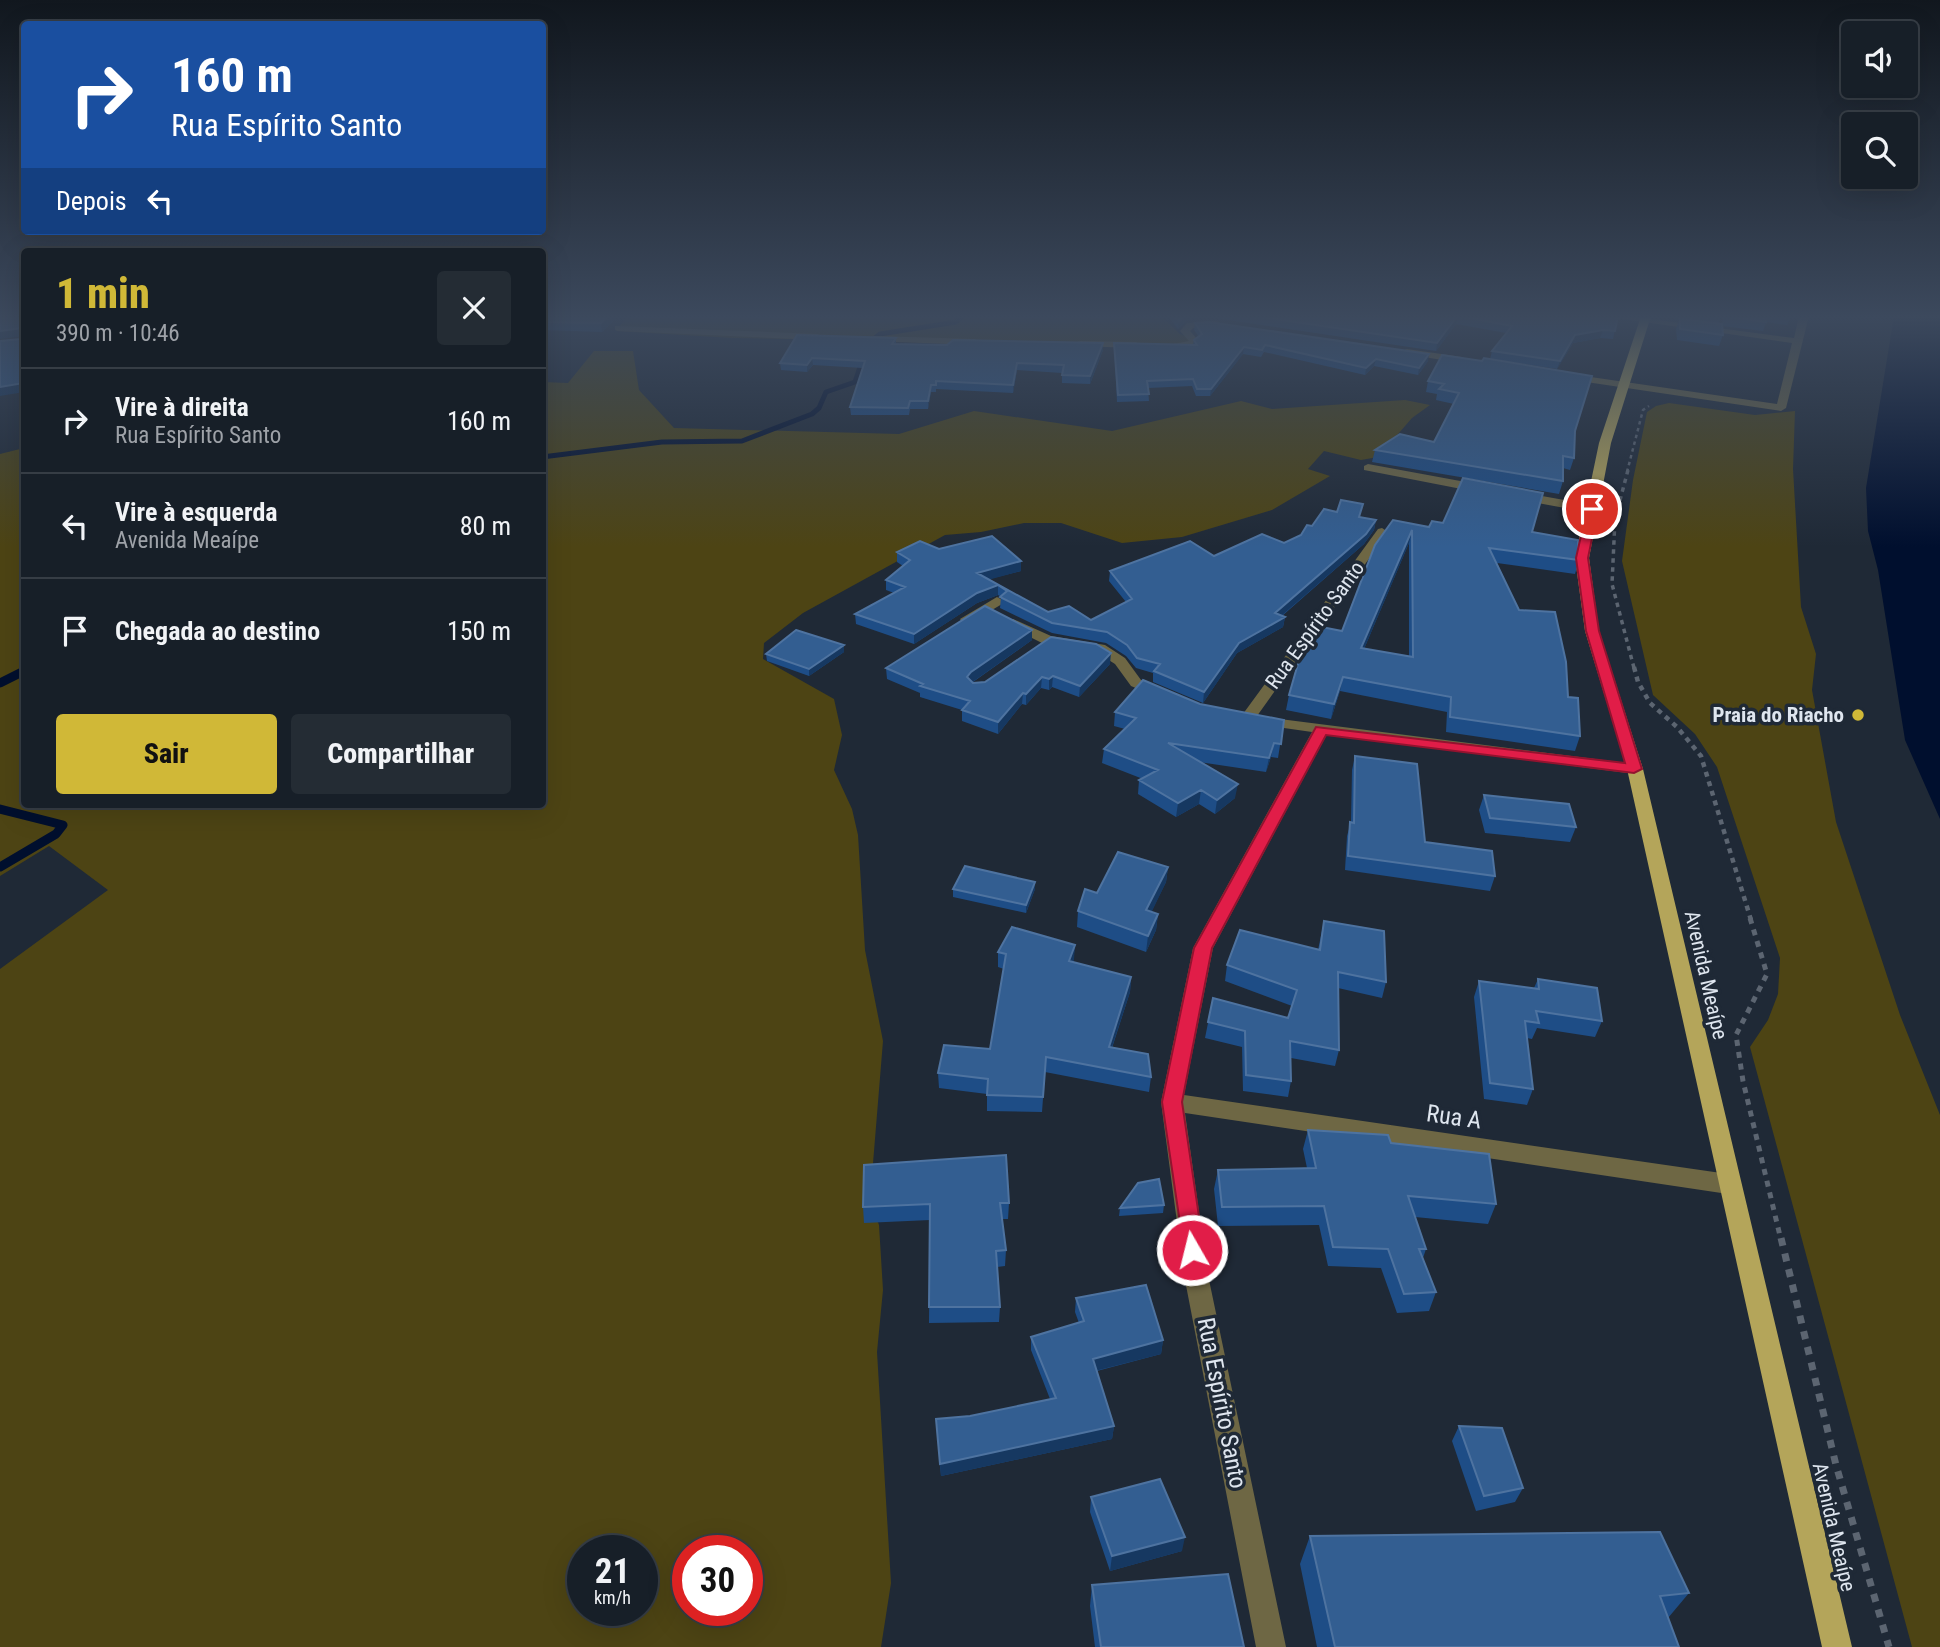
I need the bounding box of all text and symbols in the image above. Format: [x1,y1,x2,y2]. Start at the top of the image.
map controls [1841,21,1918,189]
button: sound [1841,21,1918,98]
text: 160 m [171,47,293,104]
icon: right [56,49,147,140]
text: Rua Espírito Santo [171,106,402,144]
button: search [1841,112,1918,189]
icon: left [141,182,179,220]
text: Depois [56,186,127,216]
text: 1 min [56,269,150,318]
button: close [437,271,511,345]
text: 390 m · 10:46 [56,320,180,347]
text: Vire à direita [115,392,249,422]
icon: right [56,402,94,440]
text: 160 m [447,406,511,436]
text: Rua Espírito Santo [115,422,281,449]
pin [1562,479,1622,539]
icon: arrive [1573,490,1611,528]
text: Vire à esquerda [115,497,278,527]
icon: left [56,507,94,545]
text: 80 m [460,511,511,541]
text: Avenida Meaípe [115,527,259,554]
street label: Rua Espírito Santo [1261,557,1369,693]
icon: arrive [56,612,94,650]
text: Chegada ao destino [115,616,320,646]
text: 150 m [447,616,511,646]
place label: Praia do Riacho [1713,703,1844,727]
marker: Praia do Riacho [1850,707,1866,723]
button: Sair [56,714,277,794]
button: Compartilhar [291,714,511,794]
street label: Avenida Meaípe [1680,908,1733,1042]
street label: Rua A [1425,1099,1483,1135]
position arrow [1155,1213,1229,1287]
street label: Rua Espírito Santo [1192,1315,1252,1491]
street label: Avenida Meaípe [1808,1460,1861,1594]
speed limit sign: 30 [672,1535,763,1626]
text: 21 [595,1551,630,1592]
text: km/h [594,1587,631,1608]

